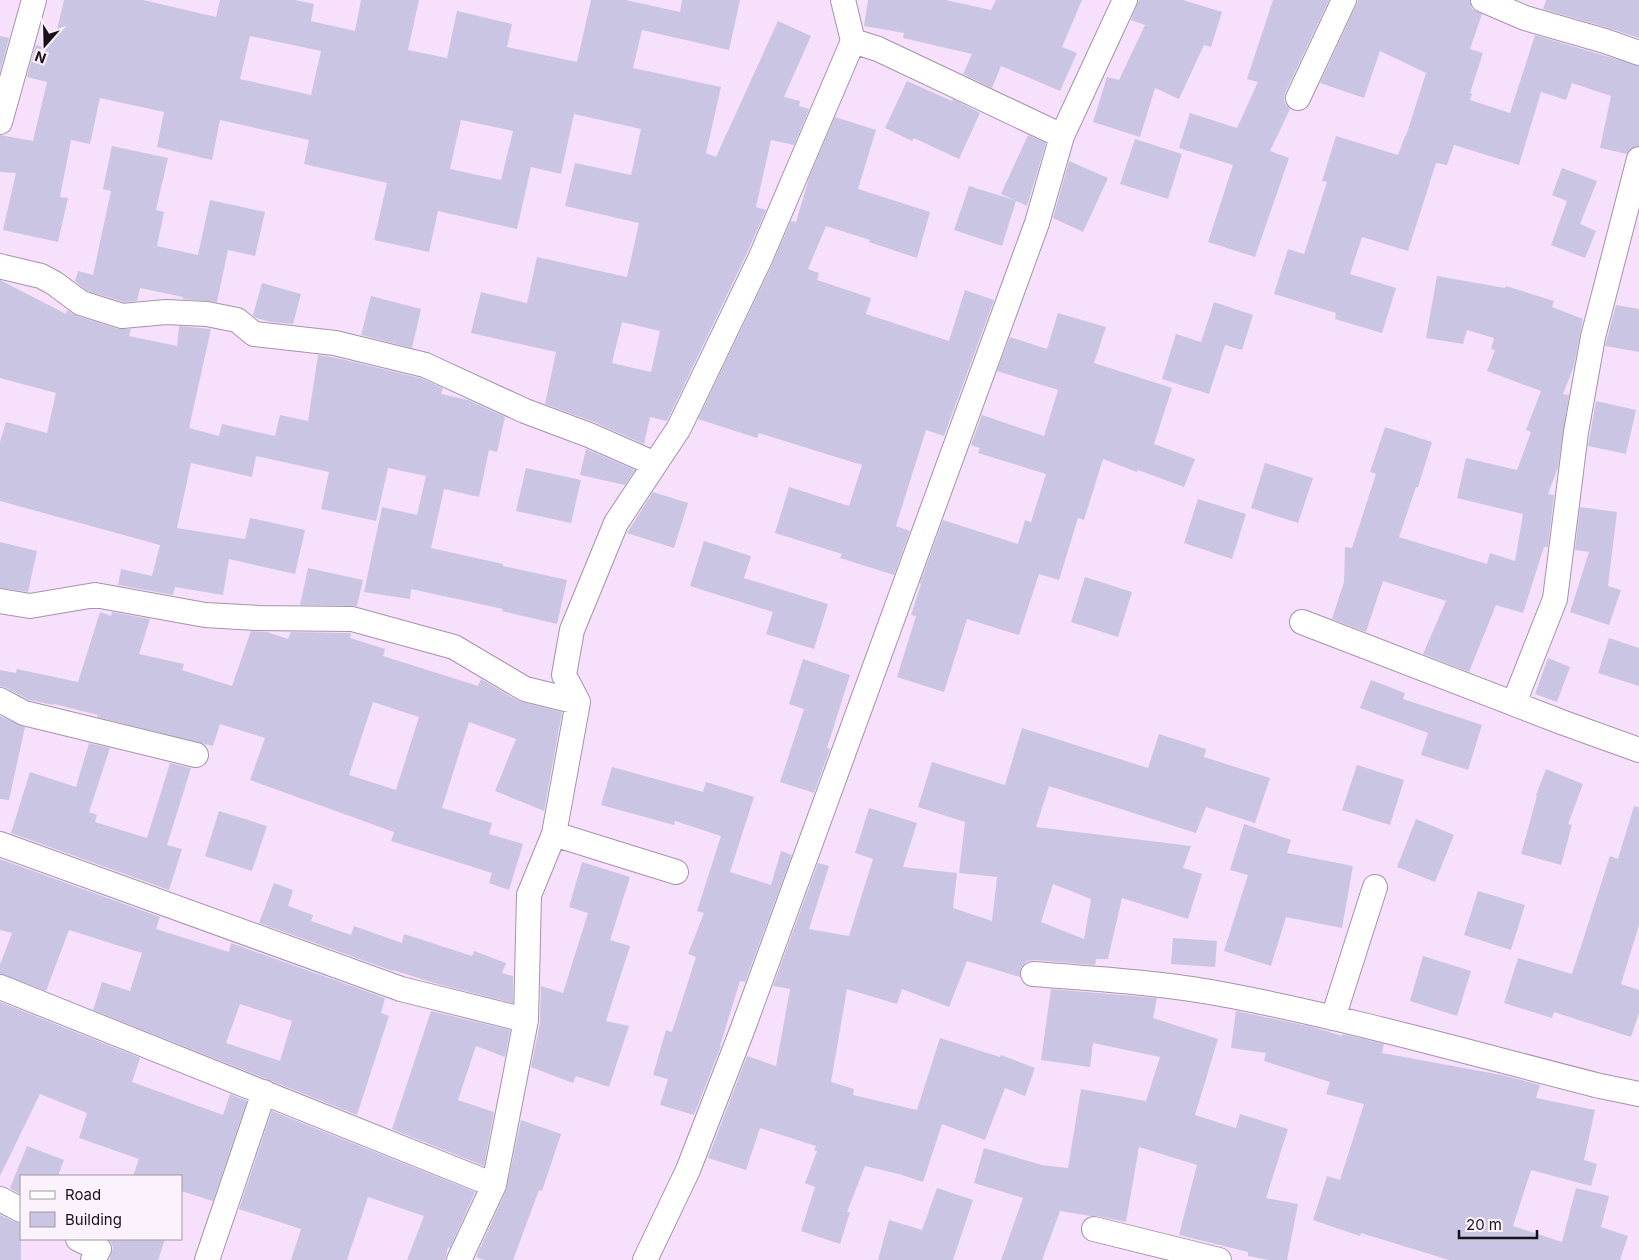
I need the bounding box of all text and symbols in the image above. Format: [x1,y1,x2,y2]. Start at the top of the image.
north arrow [20,20,70,70]
text: N [32,48,48,67]
legend [20,1175,182,1240]
text: Road [65,1185,101,1204]
scale bar [1459,1208,1536,1240]
text: Building [65,1210,122,1229]
text: 20 m [1466,1215,1502,1234]

